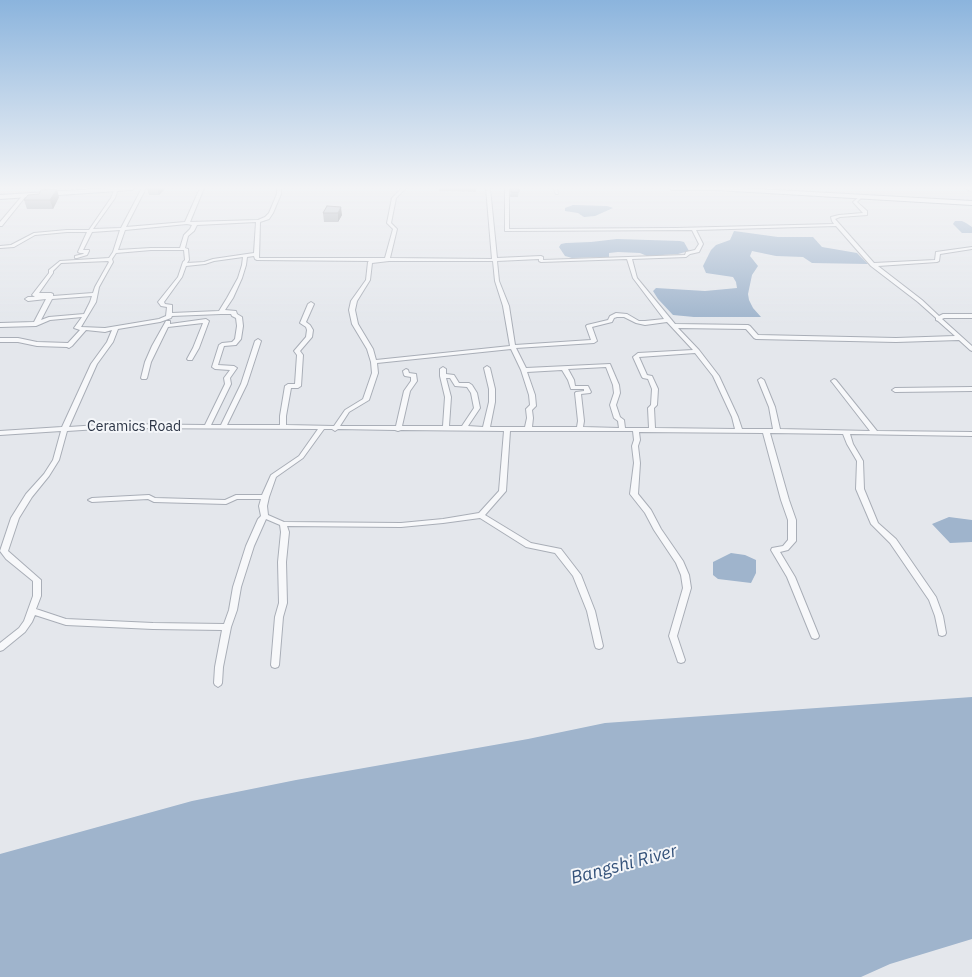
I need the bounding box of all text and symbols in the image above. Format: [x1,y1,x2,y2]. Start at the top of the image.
street label: Ceramics Road [87,419,181,435]
water label: Bangshi River [569,840,679,890]

